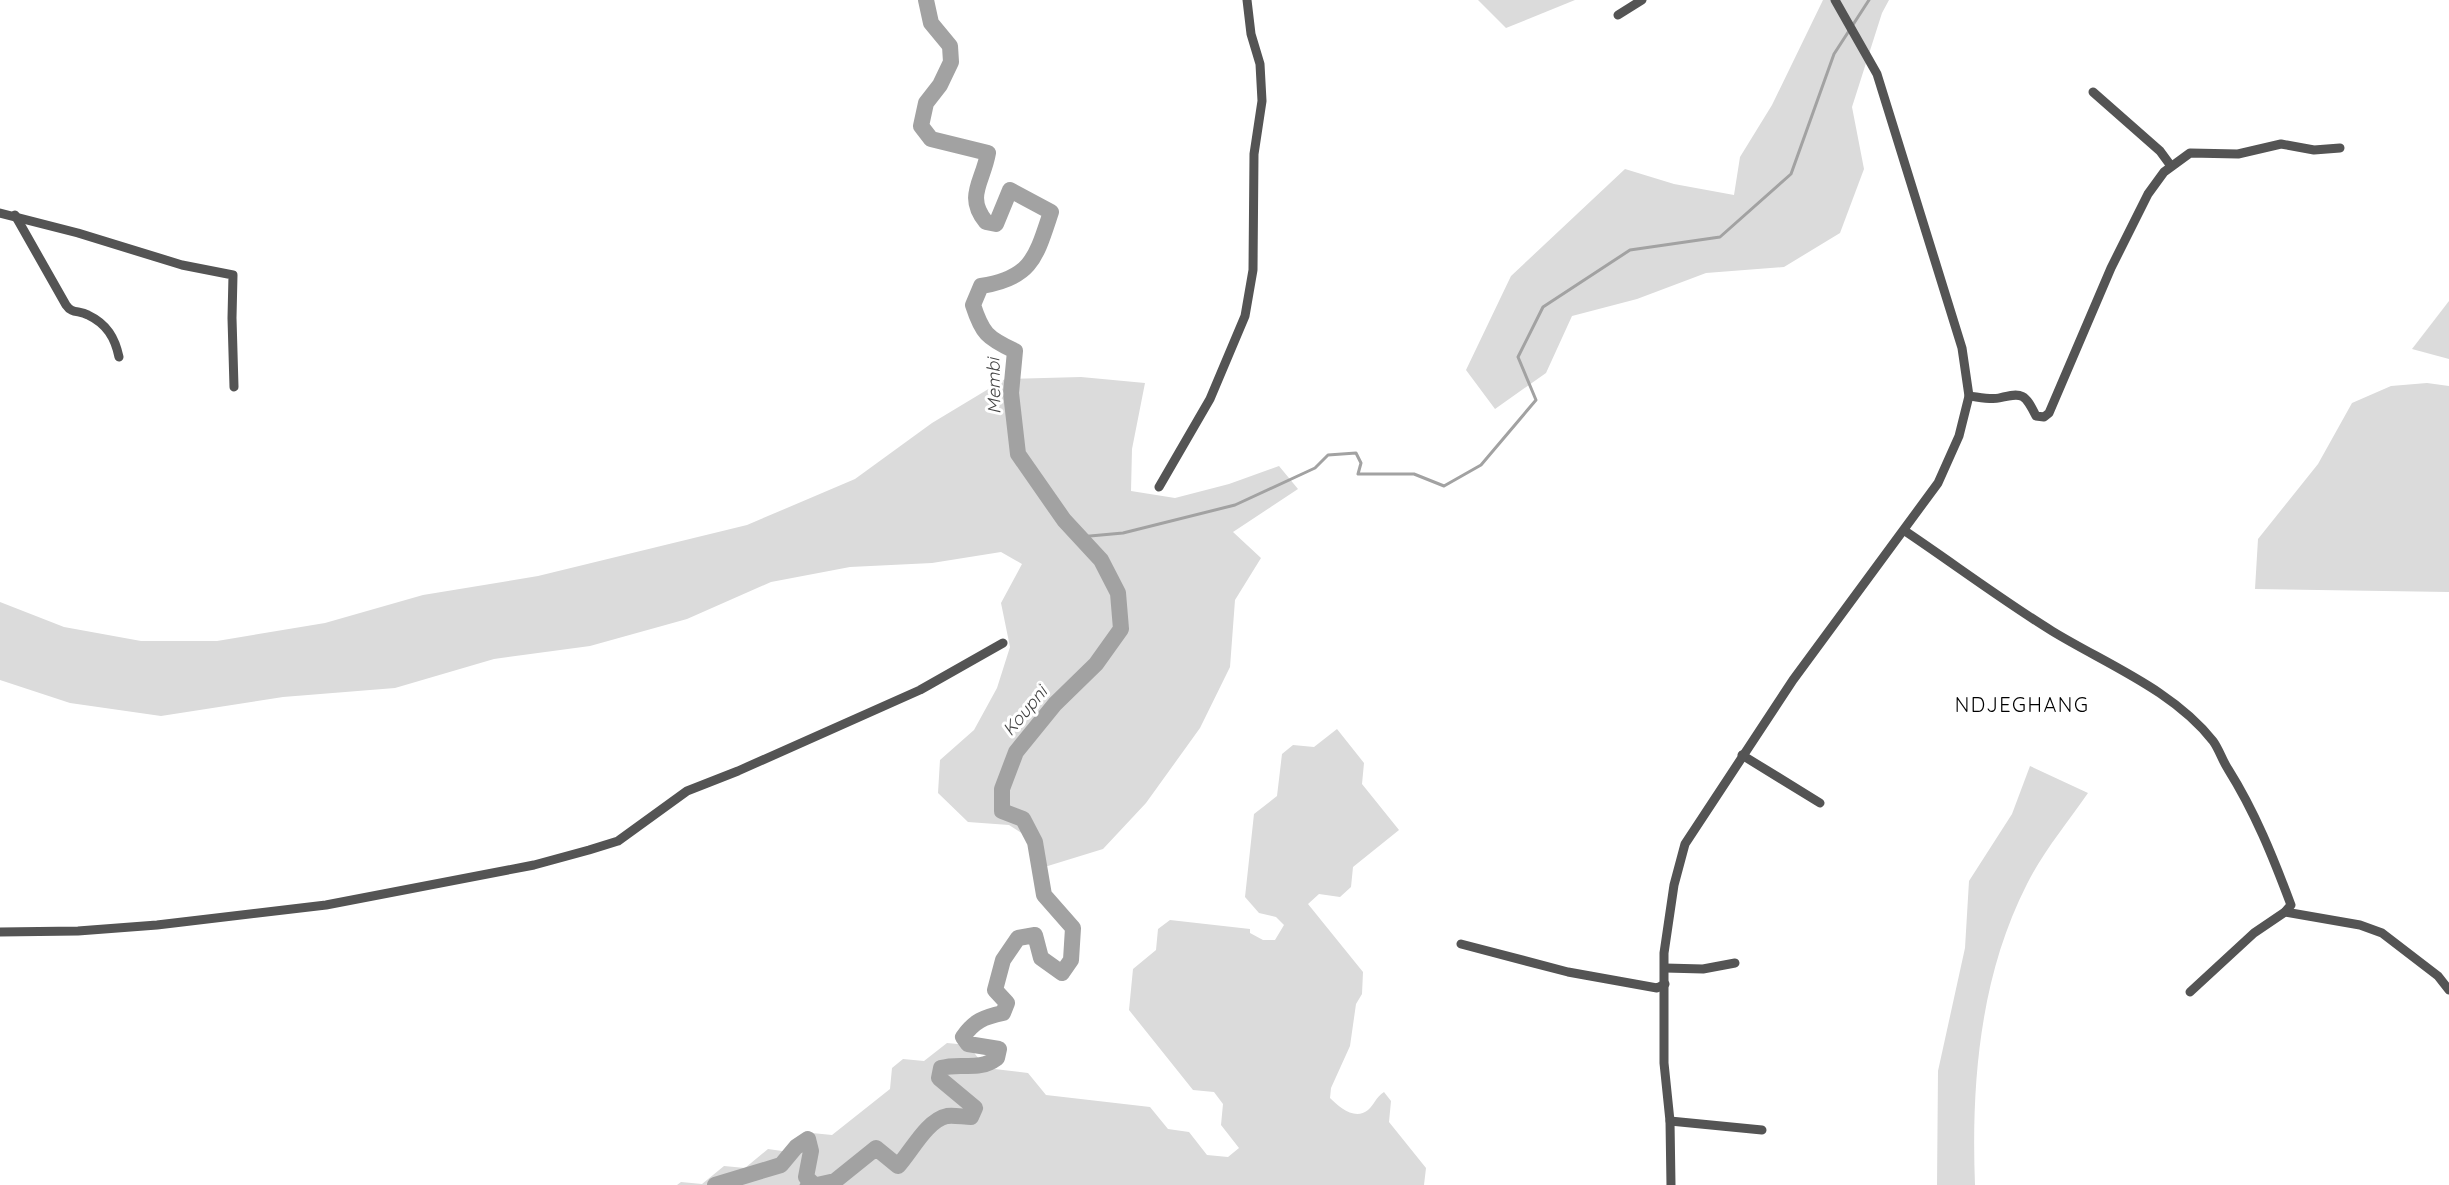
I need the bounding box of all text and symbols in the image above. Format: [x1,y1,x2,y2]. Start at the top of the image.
water label: Membi [981,356,1005,414]
water label: Koupni [997,679,1053,740]
district label: NDJEGHANG [1955,692,2089,717]

